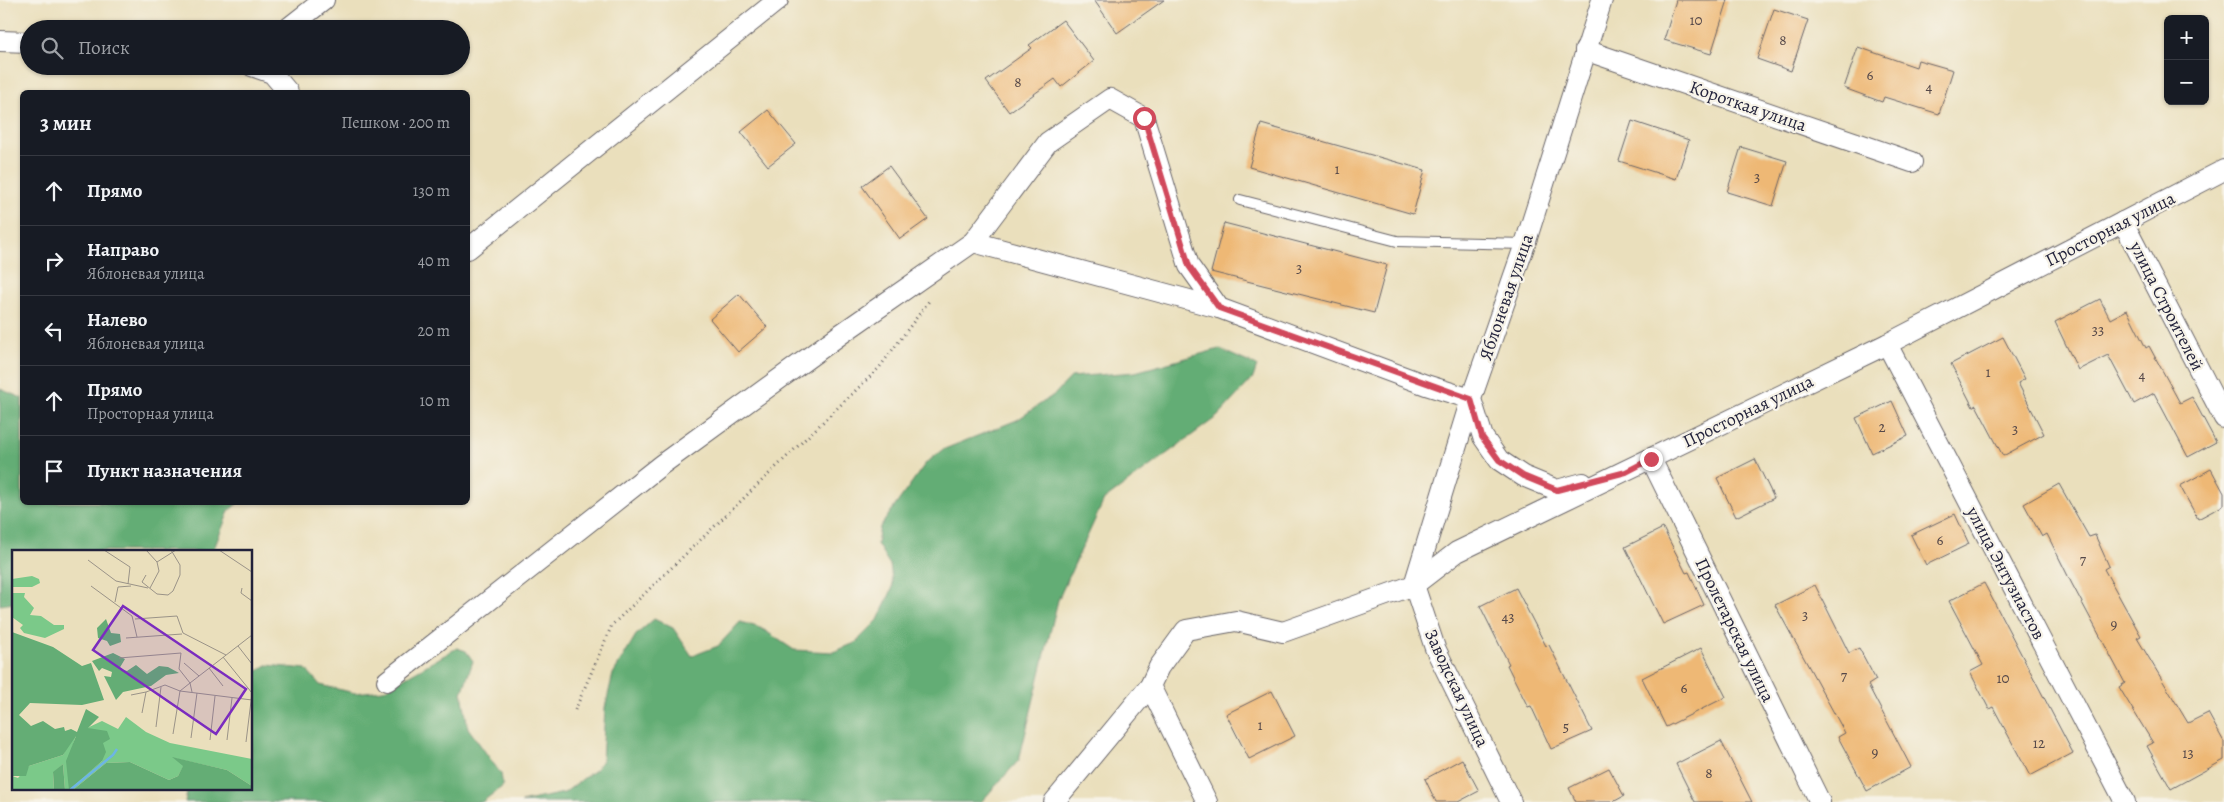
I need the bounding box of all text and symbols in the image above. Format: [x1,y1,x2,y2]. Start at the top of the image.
house number: 10 [1689,10,1703,30]
map controls [2164,15,2209,105]
button: + [2164,15,2209,60]
search box [20,20,470,75]
house number: 8 [1779,30,1787,50]
icon: search [38,34,66,62]
text: Поиск [78,35,130,61]
button: − [2164,60,2209,105]
house number: 6 [1867,65,1874,85]
house number: 8 [1014,72,1022,92]
street label: Короткая улица [1686,75,1810,137]
house number: 4 [1926,77,1933,97]
route start [1133,107,1156,130]
text: 3 мин [40,109,92,137]
text: Пешком · 200 m [341,112,450,134]
house number: 1 [1334,159,1340,179]
house number: 3 [1754,167,1760,187]
icon: ahead [40,177,68,205]
text: Прямо [87,178,142,204]
text: 130 m [413,180,450,202]
street label: Просторная улица [2041,186,2180,272]
street label: Яблоневая улица [1473,230,1539,363]
street label: улица Строителей [2124,236,2210,375]
text: Направо [87,237,159,263]
icon: right [40,247,68,275]
text: 40 m [418,250,450,272]
house number: 3 [1296,258,1302,278]
text: Яблоневая улица [87,263,205,285]
text: Налево [87,307,147,333]
icon: left [40,317,68,345]
text: 20 m [417,320,450,342]
house number: 33 [2092,320,2104,340]
text: Яблоневая улица [87,333,205,355]
house number: 1 [1985,362,1991,382]
house number: 4 [2139,365,2146,385]
street label: Просторная улица [1679,369,1818,453]
text: Прямо [87,377,142,403]
icon: ahead [40,387,68,415]
text: 10 m [420,390,450,412]
text: Просторная улица [87,403,214,425]
house number: 2 [1878,417,1886,437]
house number: 3 [2012,419,2018,439]
route end [1640,448,1663,471]
icon: arrive [40,457,68,485]
text: Пункт назначения [87,458,242,484]
street label: улица Энтузиастов [1960,501,2051,644]
house number: 6 [1937,530,1944,550]
inset map [12,550,252,790]
house number: 7 [2080,550,2087,570]
street label: Пролетарская улица [1690,554,1781,707]
house number: 3 [1802,605,1808,625]
house number: 43 [1501,607,1515,627]
house number: 9 [2111,614,2118,634]
street label: Заводская улица [1419,625,1495,752]
house number: 7 [1841,666,1848,686]
house number: 10 [1996,668,2010,688]
house number: 6 [1681,678,1688,698]
house number: 1 [1257,715,1263,735]
house number: 5 [1563,717,1569,737]
house number: 12 [2033,733,2045,753]
house number: 9 [1872,742,1879,762]
house number: 13 [2182,743,2194,763]
house number: 8 [1705,763,1713,783]

